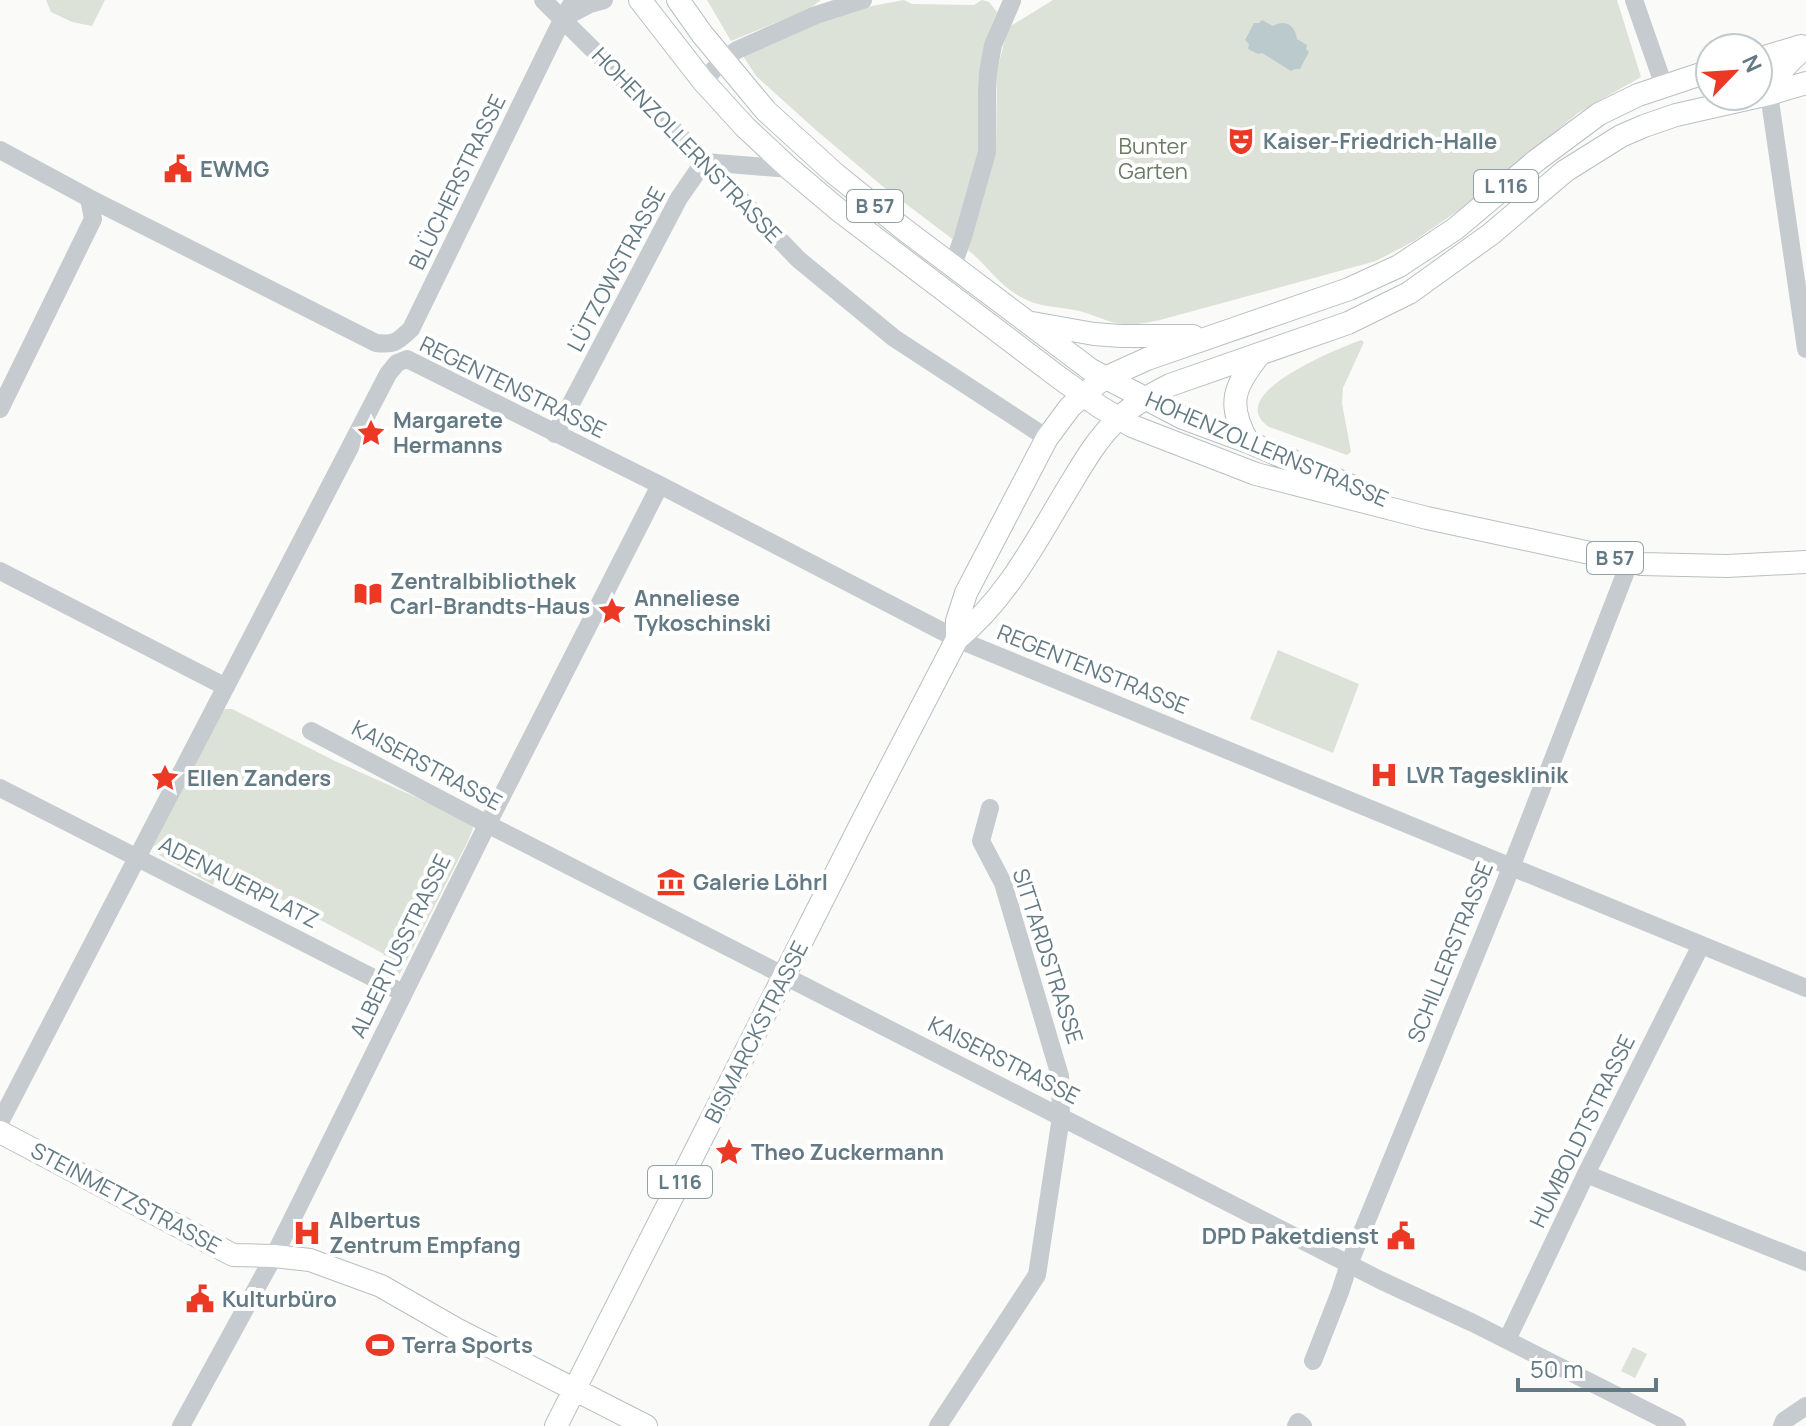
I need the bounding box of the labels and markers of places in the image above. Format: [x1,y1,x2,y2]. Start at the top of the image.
theatre icon: Kaiser-Friedrich-Halle [1226,126,1256,156]
place label: Kaiser-Friedrich-Halle [1263,126,1497,156]
public building icon: EWMG [163,154,193,184]
place label: EWMG [200,154,269,184]
place label: Margarete Hermanns [393,405,503,460]
place icon: Margarete Hermanns [356,418,386,448]
place label: Zentralbibliothek Carl-Brandts-Haus [390,566,590,621]
library icon: Zentralbibliothek Carl-Brandts-Haus [353,579,383,609]
place label: Anneliese Tykoschinski [634,583,771,638]
place icon: Anneliese Tykoschinski [597,596,627,626]
hospital icon: LVR Tagesklinik [1369,760,1399,790]
place label: LVR Tagesklinik [1406,760,1569,790]
place icon: Ellen Zanders [150,763,180,793]
place label: Ellen Zanders [187,763,331,793]
museum icon: Galerie Löhrl [656,867,686,897]
place label: Galerie Löhrl [693,867,828,897]
place icon: Theo Zuckermann [714,1137,744,1167]
place label: Theo Zuckermann [751,1137,944,1167]
place label: Albertus Zentrum Empfang [329,1205,521,1260]
hospital icon: Albertus Zentrum Empfang [292,1218,322,1248]
place label: DPD Paketdienst [1202,1221,1379,1251]
public building icon: DPD Paketdienst [1386,1221,1416,1251]
public building icon: Kulturbüro [185,1284,215,1314]
place label: Kulturbüro [222,1284,337,1314]
sports icon: Terra Sports [365,1330,395,1360]
place label: Terra Sports [402,1330,533,1360]

